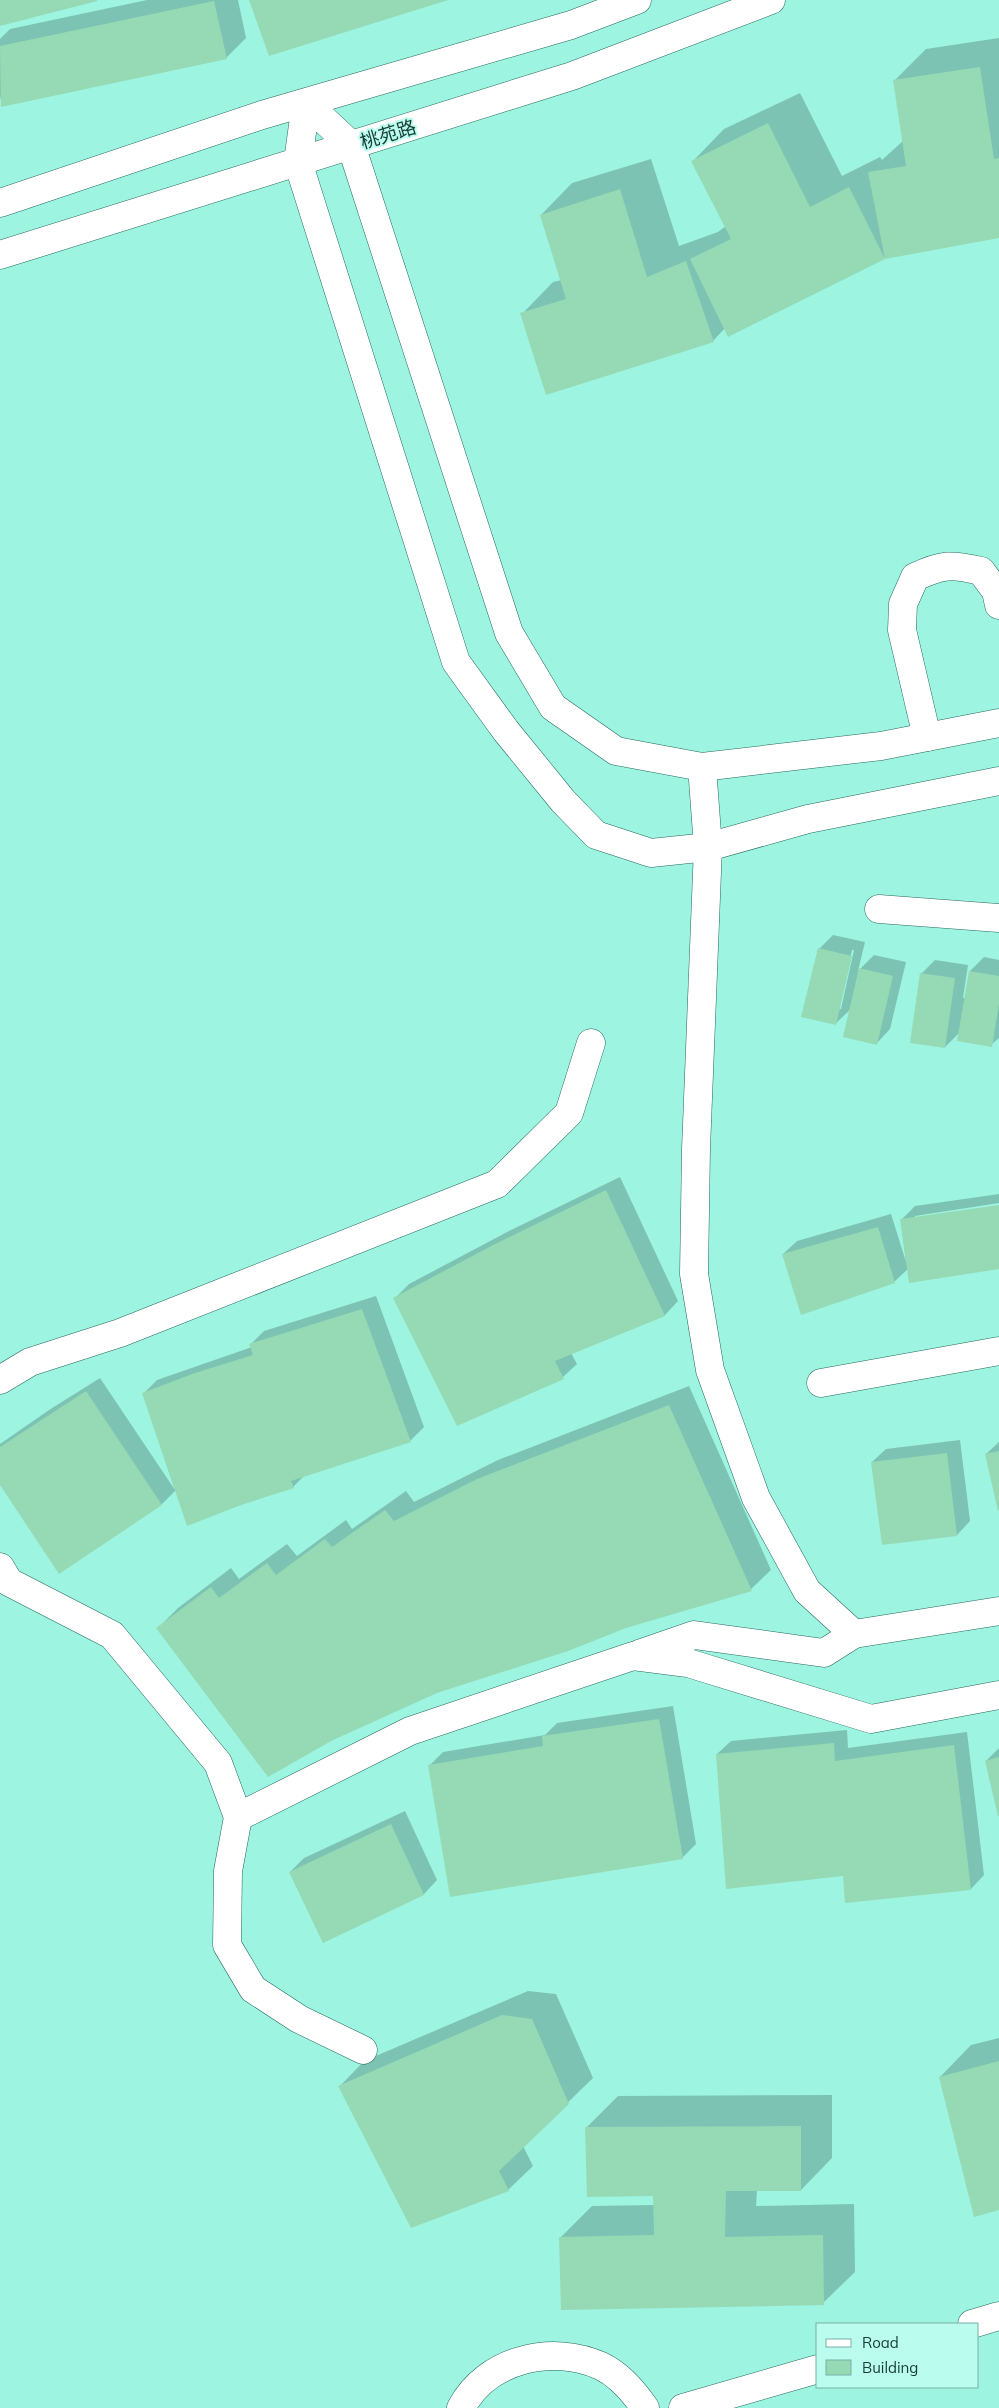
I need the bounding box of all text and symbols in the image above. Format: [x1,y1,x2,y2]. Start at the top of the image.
street label: 桃苑路 [357,114,419,154]
legend [816,2323,979,2388]
text: Road [862,2333,899,2352]
text: Building [862,2358,918,2377]

